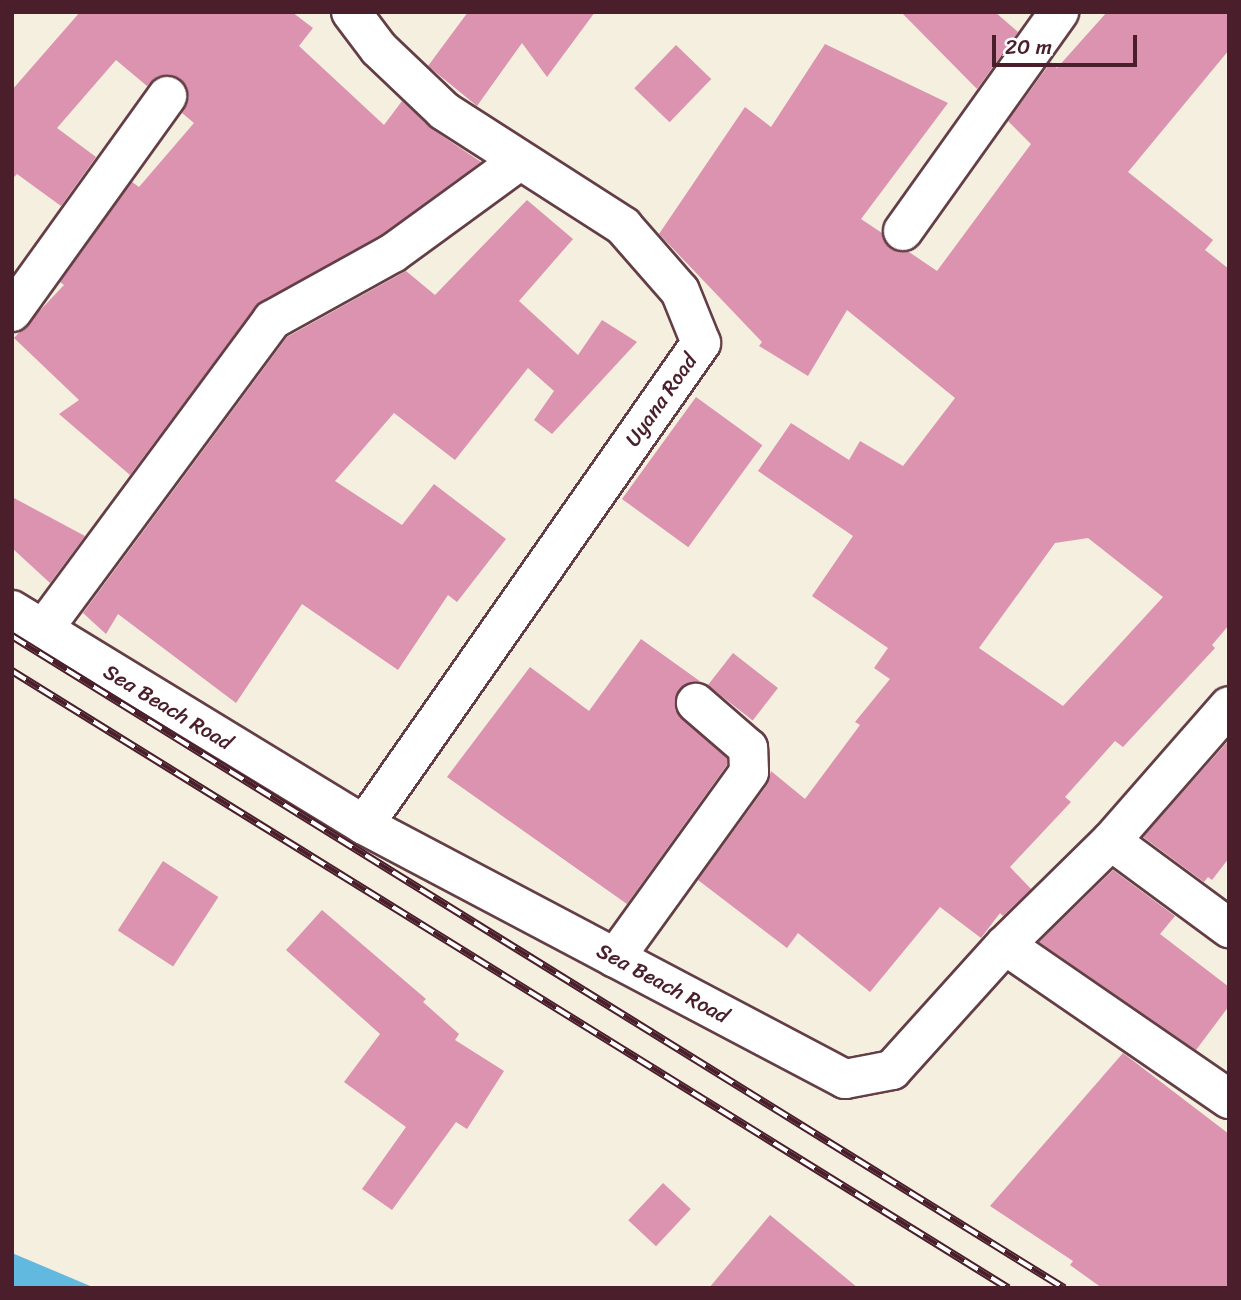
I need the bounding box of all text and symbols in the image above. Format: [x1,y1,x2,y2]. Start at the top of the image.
scale bar [996,21,1141,65]
text: 20 m [1005,28,1052,66]
street label: Uyana Road [620,349,702,451]
street label: Sea Beach Road [99,658,237,756]
street label: Sea Beach Road [592,937,734,1029]

